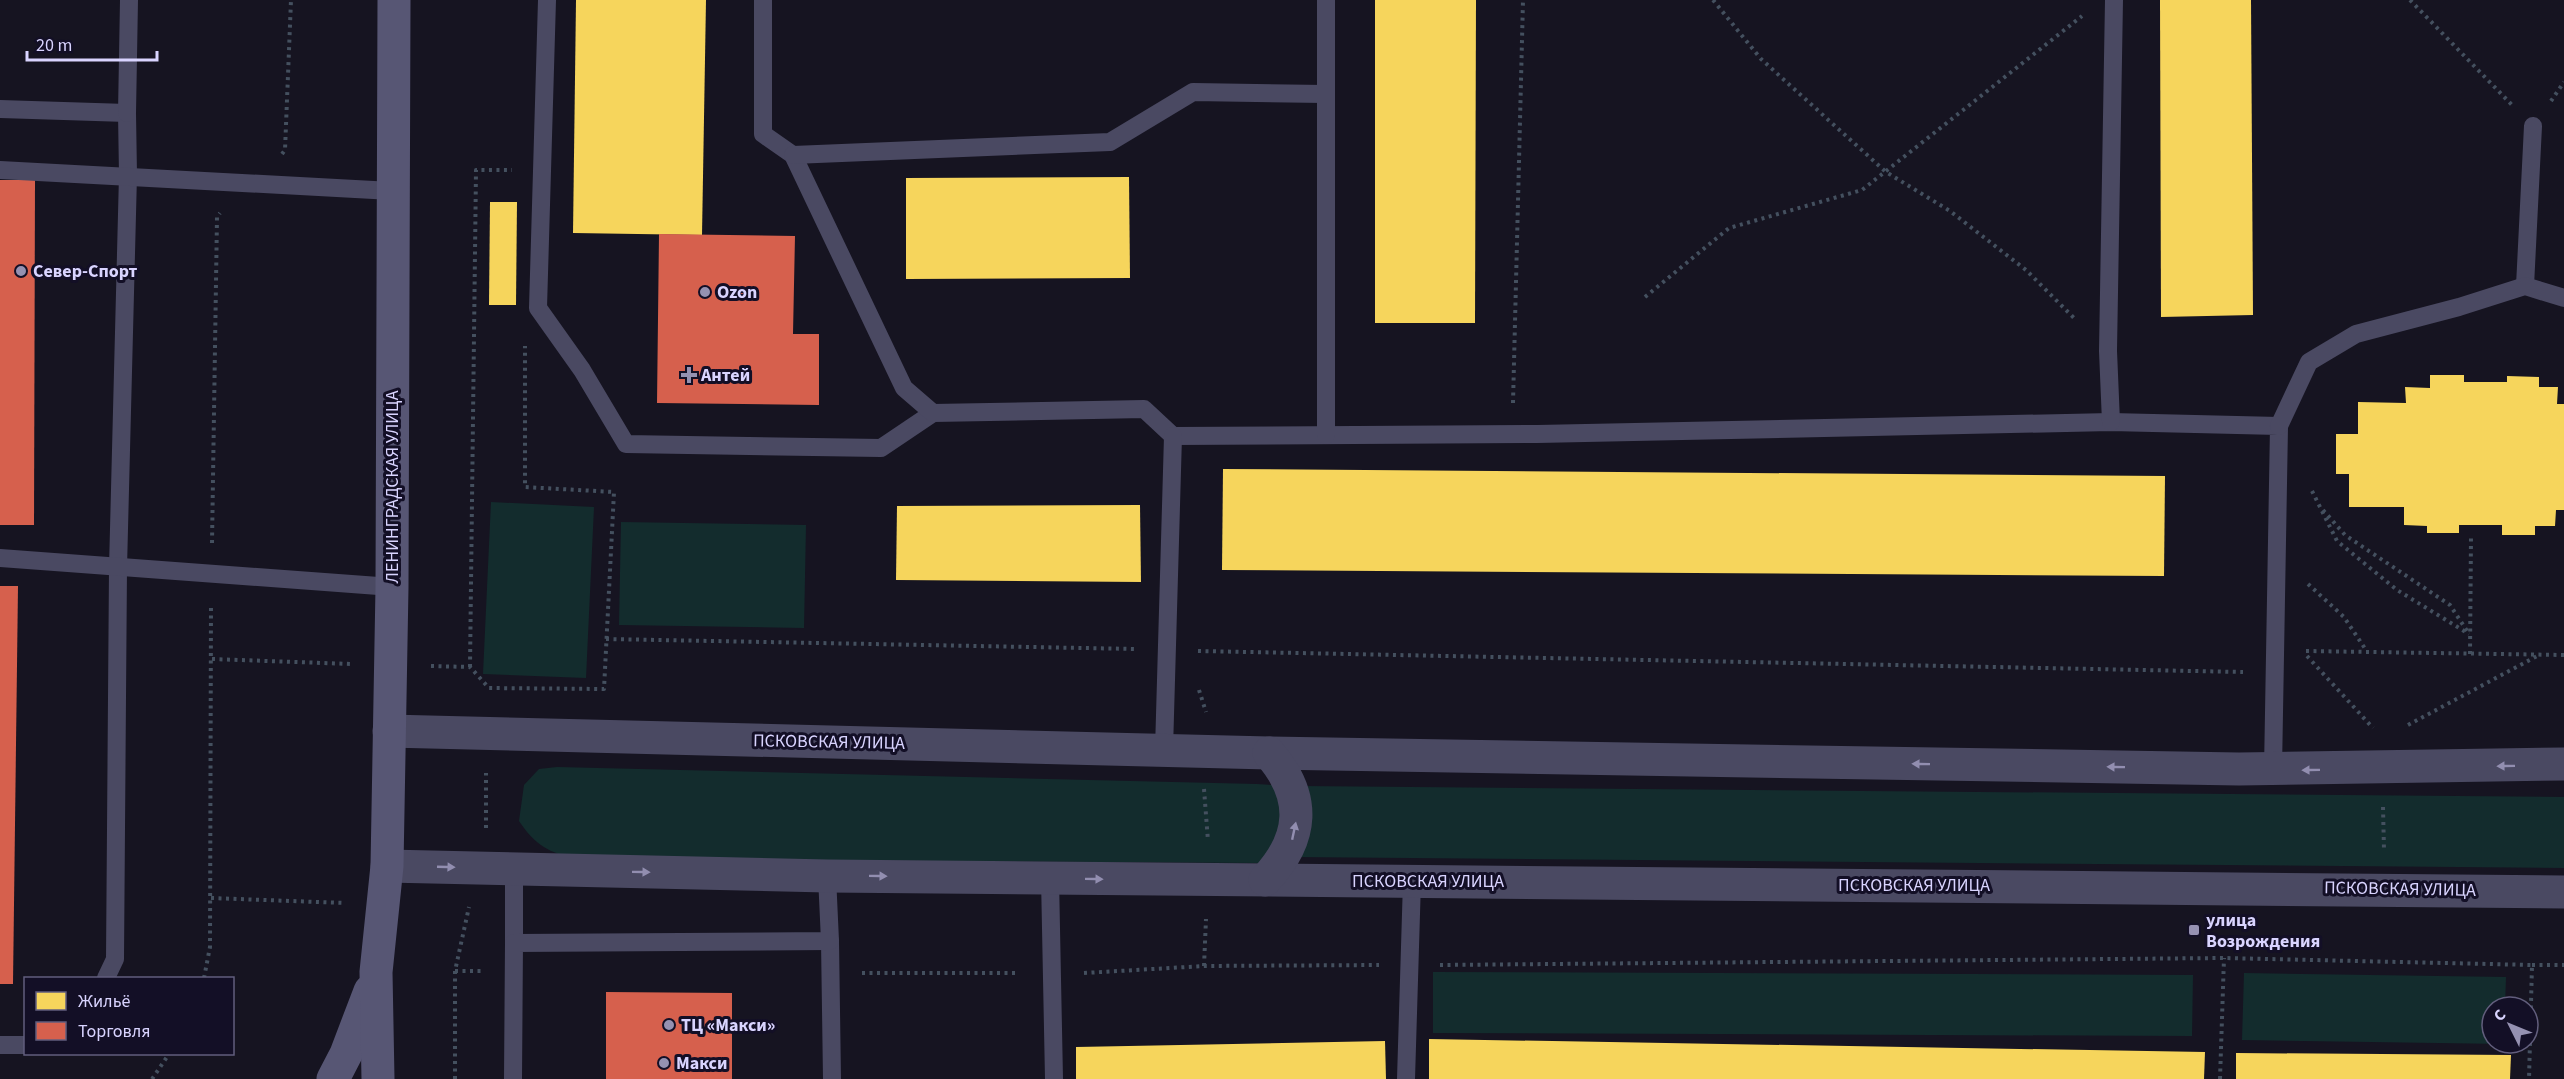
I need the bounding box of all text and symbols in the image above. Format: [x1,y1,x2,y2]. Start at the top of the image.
scale bar [27,24,158,62]
text: 20 m [36,33,72,58]
place label: Север-Спорт [33,259,138,284]
marker: Север-Спорт [14,264,28,278]
place label: Ozon [717,280,757,305]
marker: Ozon [698,285,712,299]
place label: Антей [700,363,750,388]
marker: Антей [682,368,696,382]
street label: ЛЕНИНГРАДСКАЯ УЛИЦА [380,390,405,583]
street label: ПСКОВСКАЯ УЛИЦА [753,728,905,756]
one-way arrow [1911,759,1930,769]
one-way arrow [2496,761,2515,770]
one-way arrow [2106,762,2125,772]
one-way arrow [2301,765,2320,775]
one-way arrow [1290,821,1299,840]
one-way arrow [436,862,455,872]
one-way arrow [631,867,650,876]
street label: ПСКОВСКАЯ УЛИЦА [1352,869,1504,894]
one-way arrow [868,871,887,881]
street label: ПСКОВСКАЯ УЛИЦА [1838,873,1990,898]
one-way arrow [1084,874,1103,884]
street label: ПСКОВСКАЯ УЛИЦА [2324,875,2476,903]
place label: улица Возрождения [2206,908,2320,954]
marker: улица Возрождения [2187,923,2201,937]
legend [24,977,234,1055]
text: Жильё [78,989,131,1014]
north arrow [2480,995,2540,1055]
text: С [2489,1005,2511,1026]
place label: ТЦ «Макси» [681,1013,775,1038]
marker: ТЦ «Макси» [662,1018,676,1032]
text: Торговля [78,1019,151,1044]
place label: Макси [676,1051,728,1076]
marker: Макси [657,1056,671,1070]

